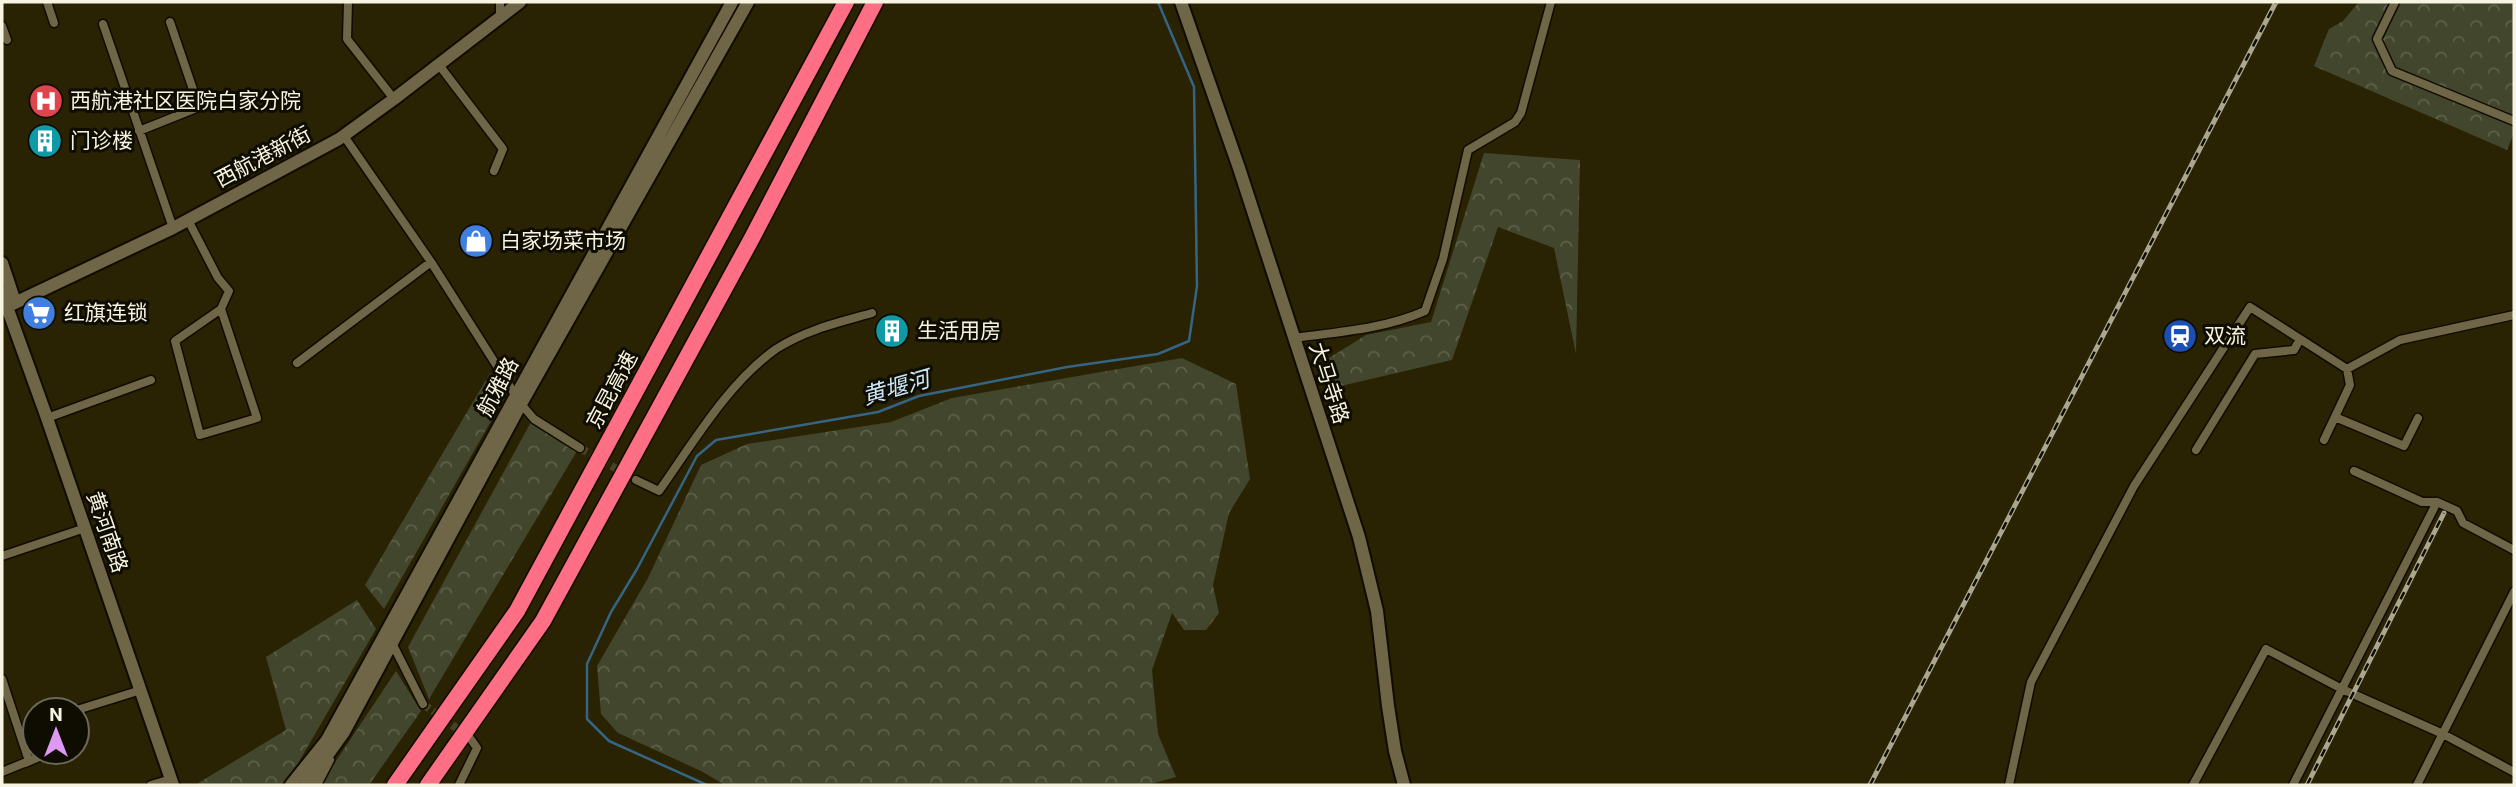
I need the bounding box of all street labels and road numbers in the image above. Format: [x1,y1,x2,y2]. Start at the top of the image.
street label: 西航港新街 [211,122,315,192]
street label: 大马寺路 [1305,339,1353,427]
street label: 京昆高速 [582,347,642,433]
street label: 航雅路 [473,354,523,420]
street label: 黄河南路 [82,488,132,576]

